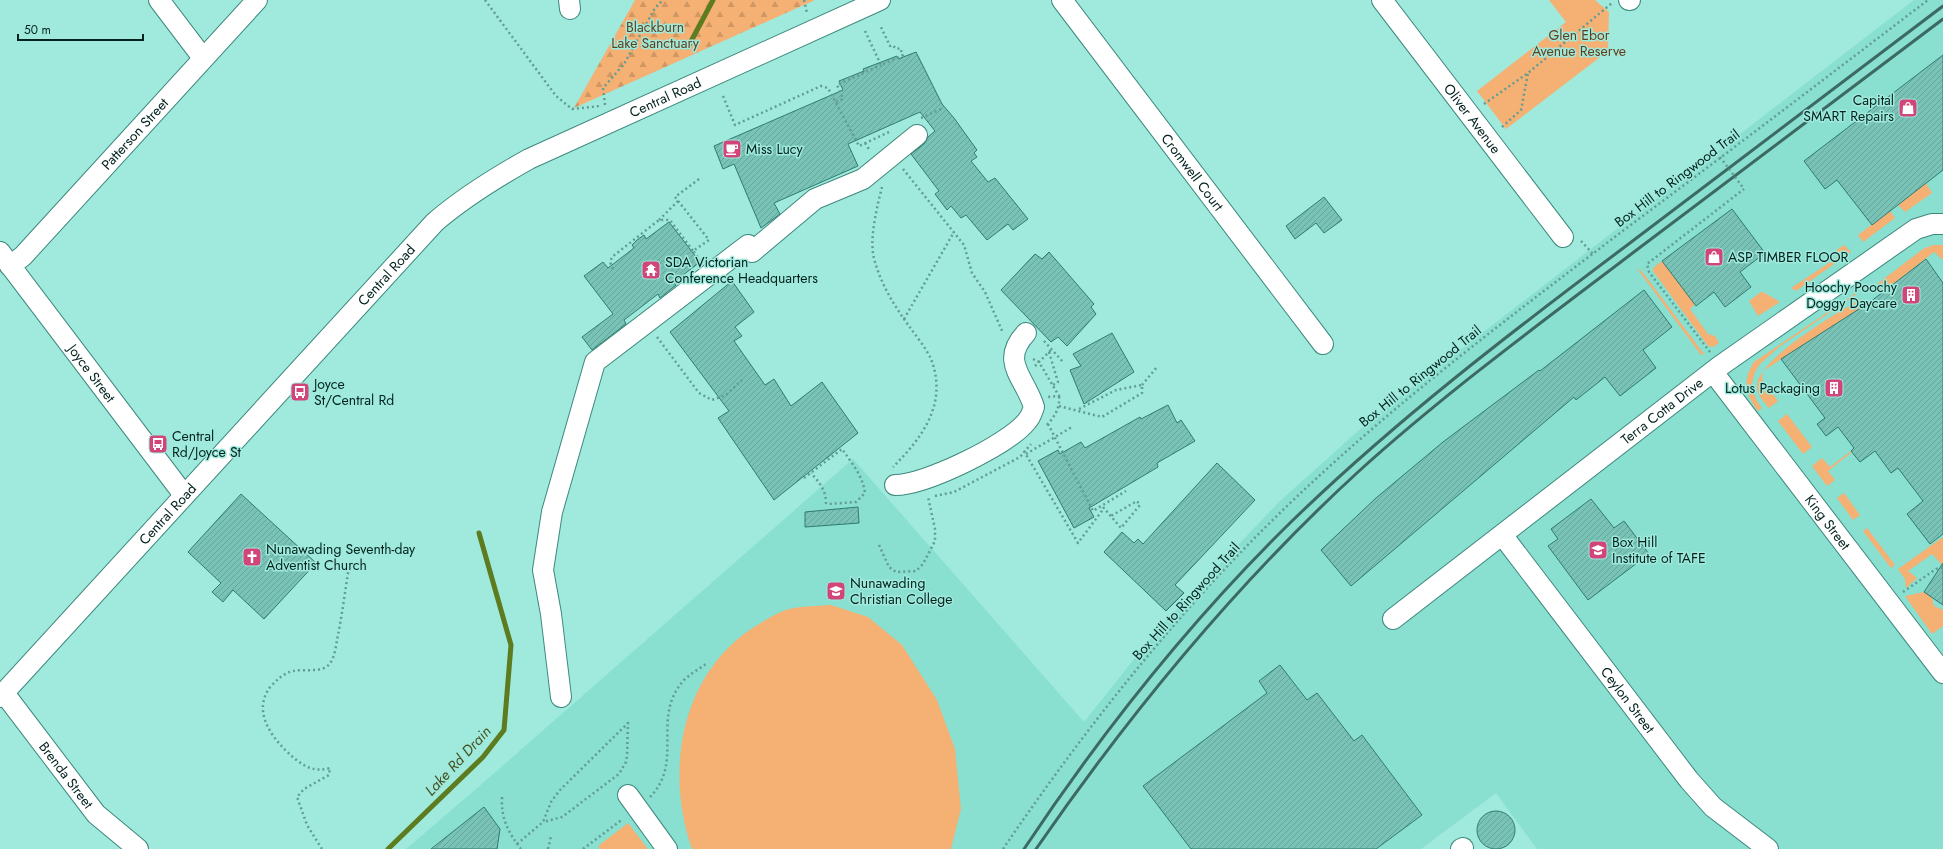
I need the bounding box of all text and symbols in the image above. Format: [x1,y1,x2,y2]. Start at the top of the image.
scale bar [18,16,143,42]
park label: Blackburn Lake Sanctuary [611,17,700,53]
text: 50 m [24,21,51,39]
park label: Glen Ebor Avenue Reserve [1532,25,1626,61]
street label: Central Road [626,72,704,122]
street label: Oliver Avenue [1439,79,1506,158]
place label: Capital SMART Repairs [1803,90,1894,126]
street label: Patterson Street [97,93,173,174]
shop icon: Capital SMART Repairs [1897,97,1919,119]
street label: Box Hill to Ringwood Trail [1610,124,1744,232]
street label: Cromwell Court [1157,129,1229,216]
cafe icon: Miss Lucy [721,138,743,160]
place label: Miss Lucy [746,139,804,159]
street label: Central Road [353,240,420,310]
shop icon: ASP TIMBER FLOOR [1703,246,1725,268]
place label: ASP TIMBER FLOOR [1728,247,1849,267]
place label: SDA Victorian Conference Headquarters [665,252,818,288]
temple icon: SDA Victorian Conference Headquarters [640,259,662,281]
place label: Hoochy Poochy Doggy Daycare [1805,277,1898,313]
building icon: Hoochy Poochy Doggy Daycare [1900,284,1922,306]
street label: Box Hill to Ringwood Trail [1355,320,1485,432]
street label: Joyce Street [62,338,121,407]
street label: Terra Cotta Drive [1617,373,1707,449]
place label: Joyce St/Central Rd [312,374,394,410]
building icon: Lotus Packaging [1823,377,1845,399]
place label: Lotus Packaging [1725,378,1820,398]
bus stop icon: Joyce St/Central Rd [289,381,311,403]
place label: Central Rd/Joyce St [172,426,242,462]
bus stop icon: Central Rd/Joyce St [147,433,169,455]
street label: Central Road [134,479,201,549]
street label: King Street [1800,490,1856,554]
place label: Box Hill Institute of TAFE [1612,532,1706,568]
street label: Box Hill to Ringwood Trail [1128,538,1244,664]
place label: Nunawading Seventh-day Adventist Church [266,539,416,575]
school or university icon: Box Hill Institute of TAFE [1587,539,1609,561]
church icon: Nunawading Seventh-day Adventist Church [241,546,263,568]
place label: Nunawading Christian College [850,573,952,609]
school or university icon: Nunawading Christian College [825,580,847,602]
street label: Ceylon Street [1596,662,1660,738]
water label: Lake Rd Drain [420,721,496,801]
street label: Brenda Street [34,737,99,813]

